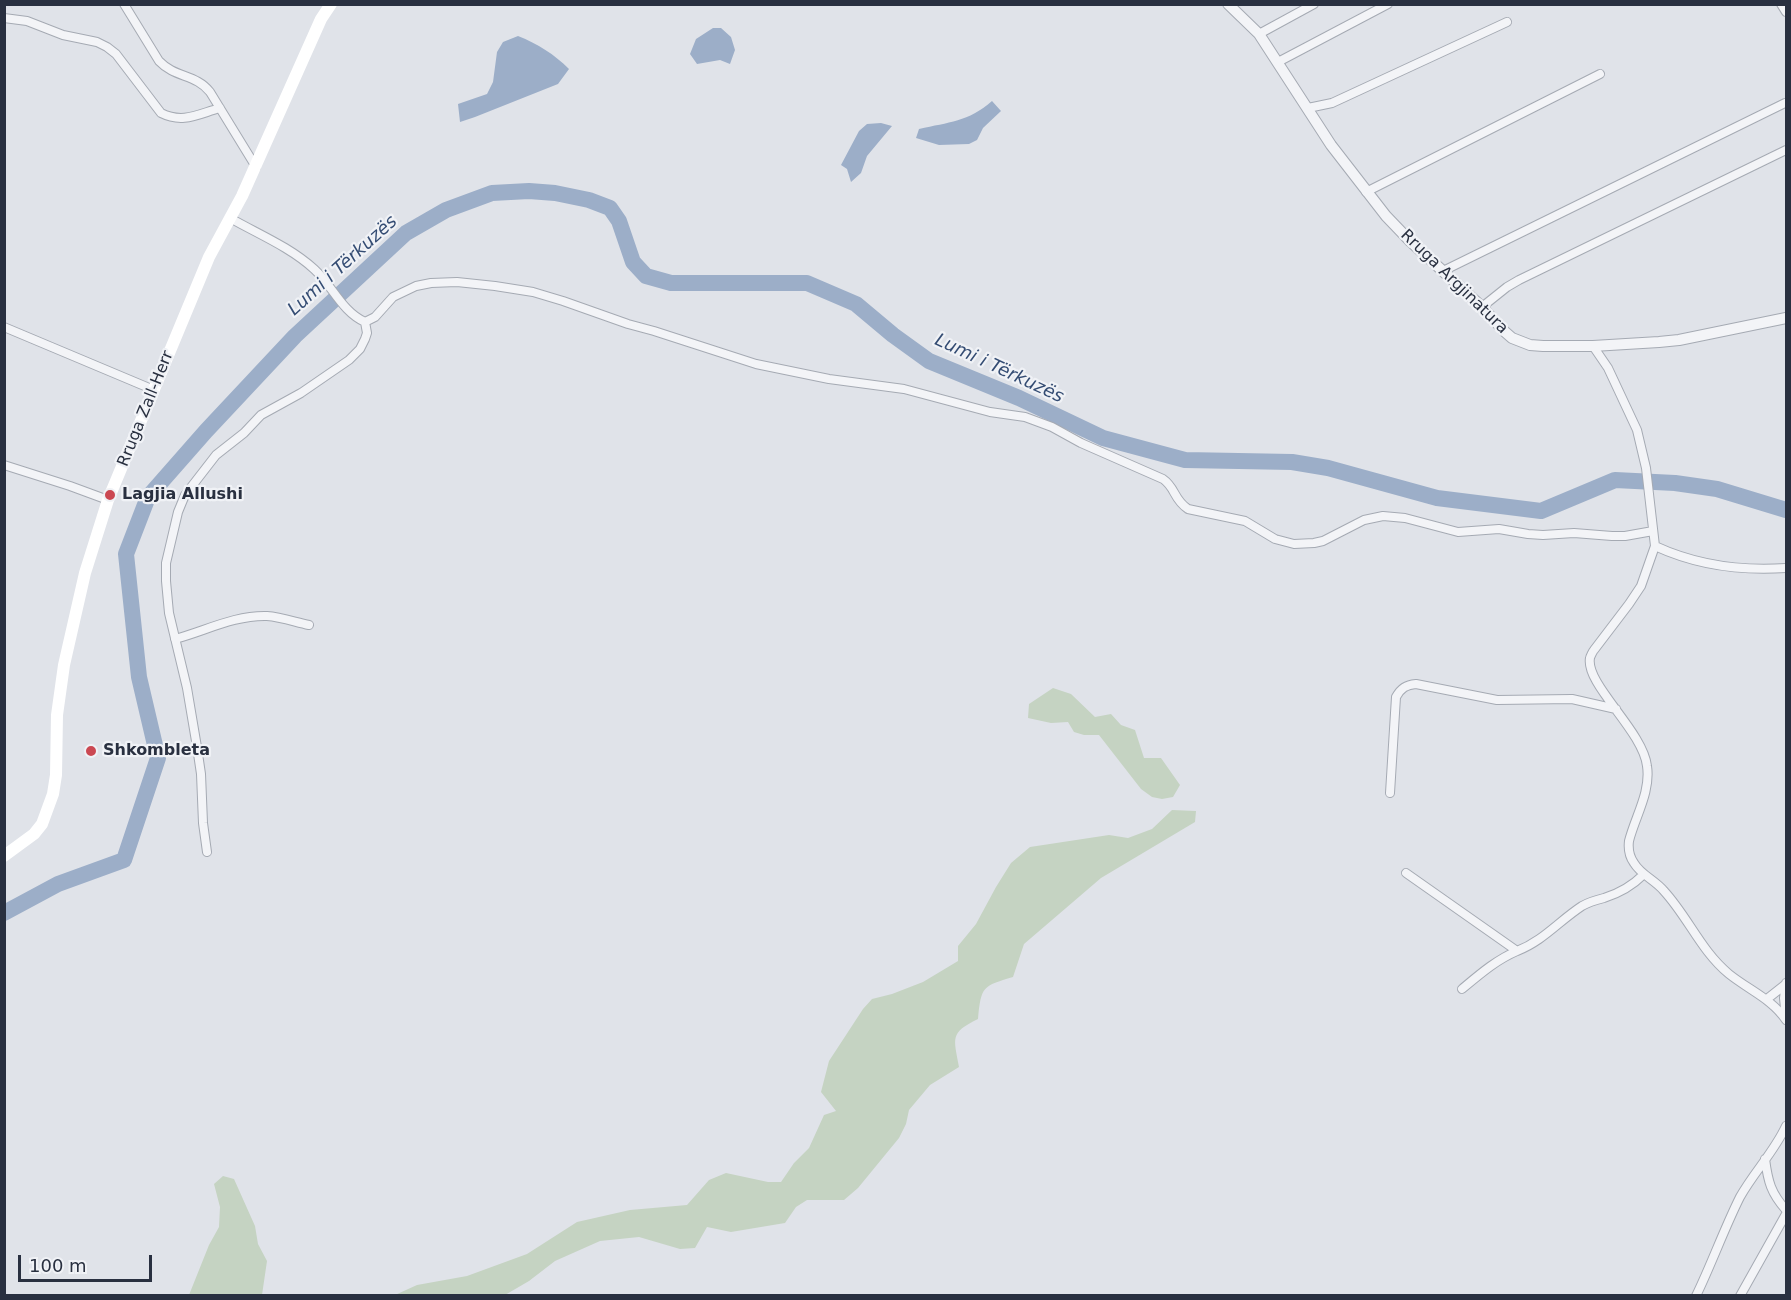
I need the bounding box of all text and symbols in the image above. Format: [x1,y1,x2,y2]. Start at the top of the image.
water label: Lumi i Tërkuzës [284,211,402,321]
street label: Rruga Argjinatura [1396,226,1512,338]
water label: Lumi i Tërkuzës [931,330,1067,408]
street label: Rruga Zall-Herr [114,348,178,470]
place label: Lagjia Allushi [122,485,243,505]
marker: Lagjia Allushi [103,488,117,502]
place label: Shkombleta [103,741,210,761]
marker: Shkombleta [84,744,98,758]
scale bar [21,1243,154,1281]
text: 100 m [29,1255,87,1276]

